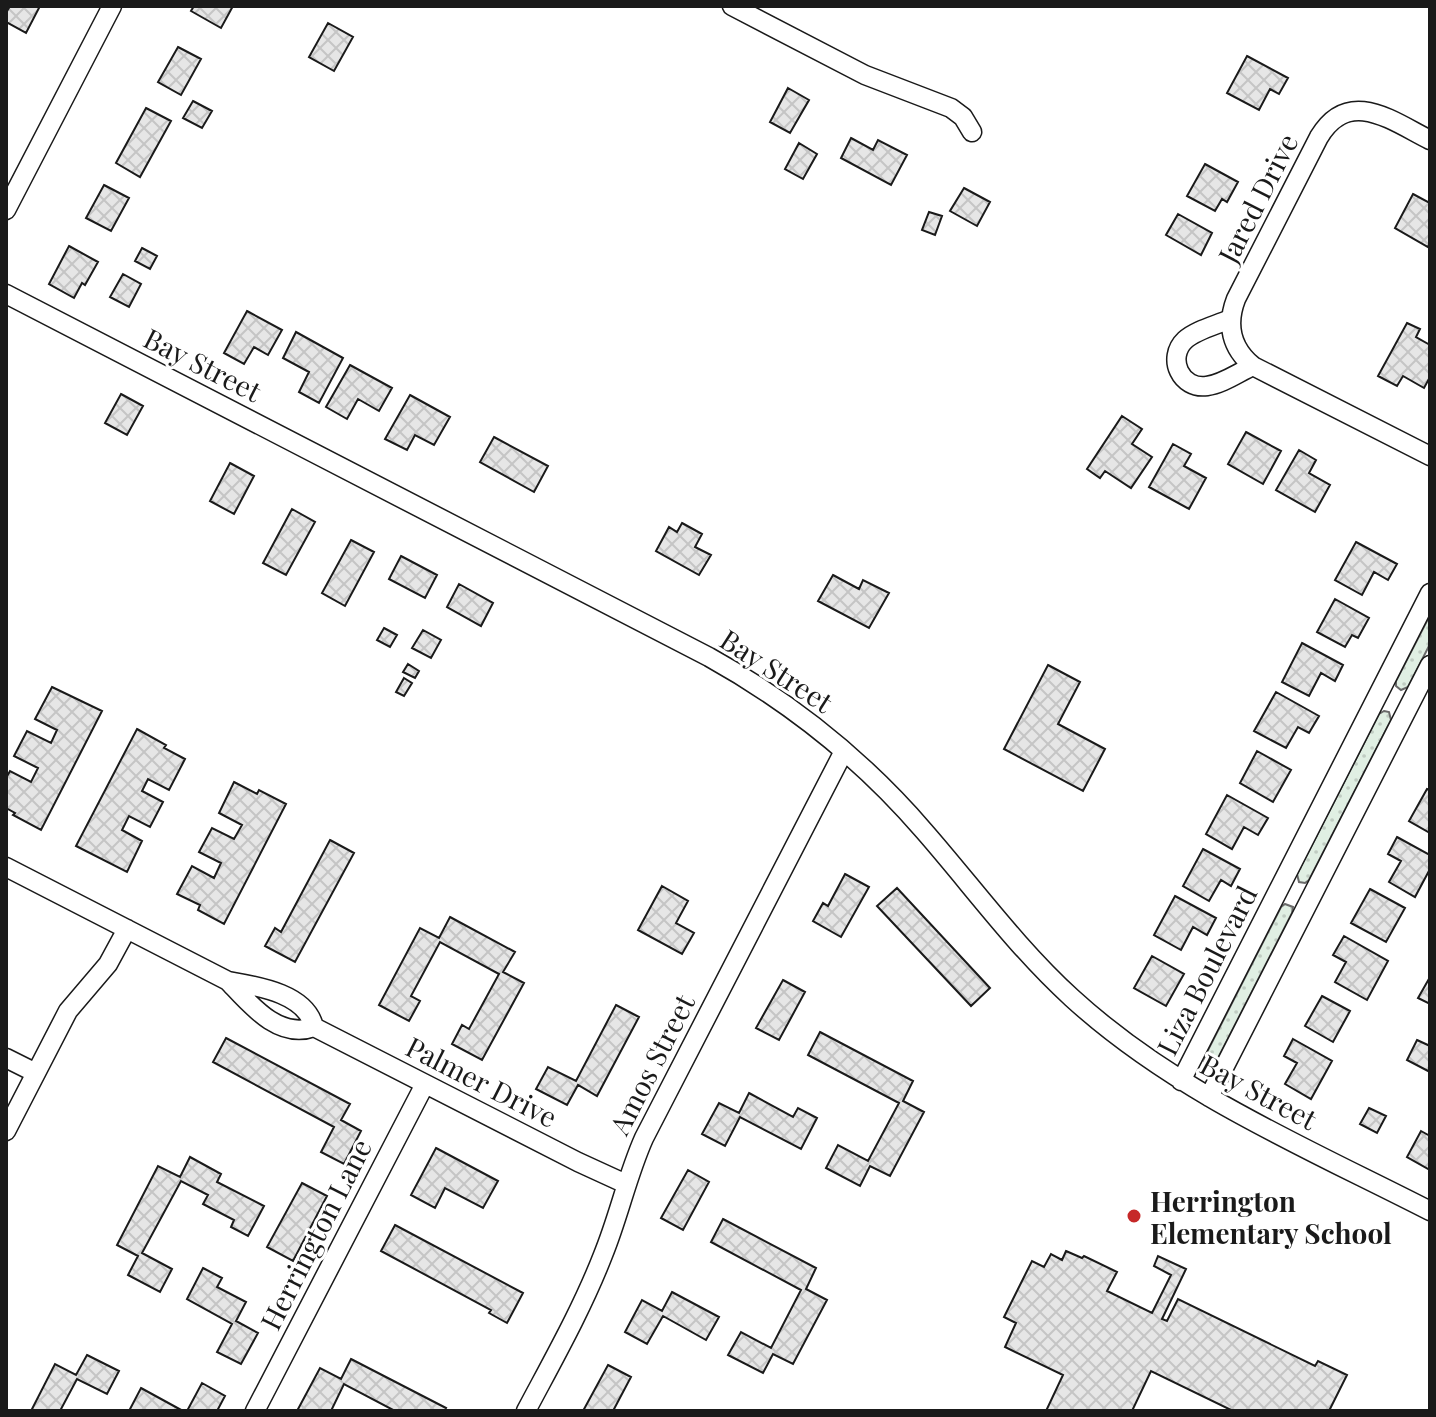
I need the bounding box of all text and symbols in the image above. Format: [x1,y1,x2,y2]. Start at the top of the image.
street label: Jared Drive [1208,127,1305,270]
street label: Bay Street [138,319,269,410]
street label: Bay Street [714,620,841,721]
street label: Liza Boulevard [1148,879,1264,1061]
street label: Amos Street [599,987,703,1141]
street label: Palmer Drive [400,1027,564,1135]
street label: Bay Street [1194,1045,1325,1138]
street label: Herrington Lane [251,1132,379,1336]
place label: Herrington Elementary School [1150,1182,1392,1251]
marker: Herrington Elementary School [1125,1207,1143,1225]

